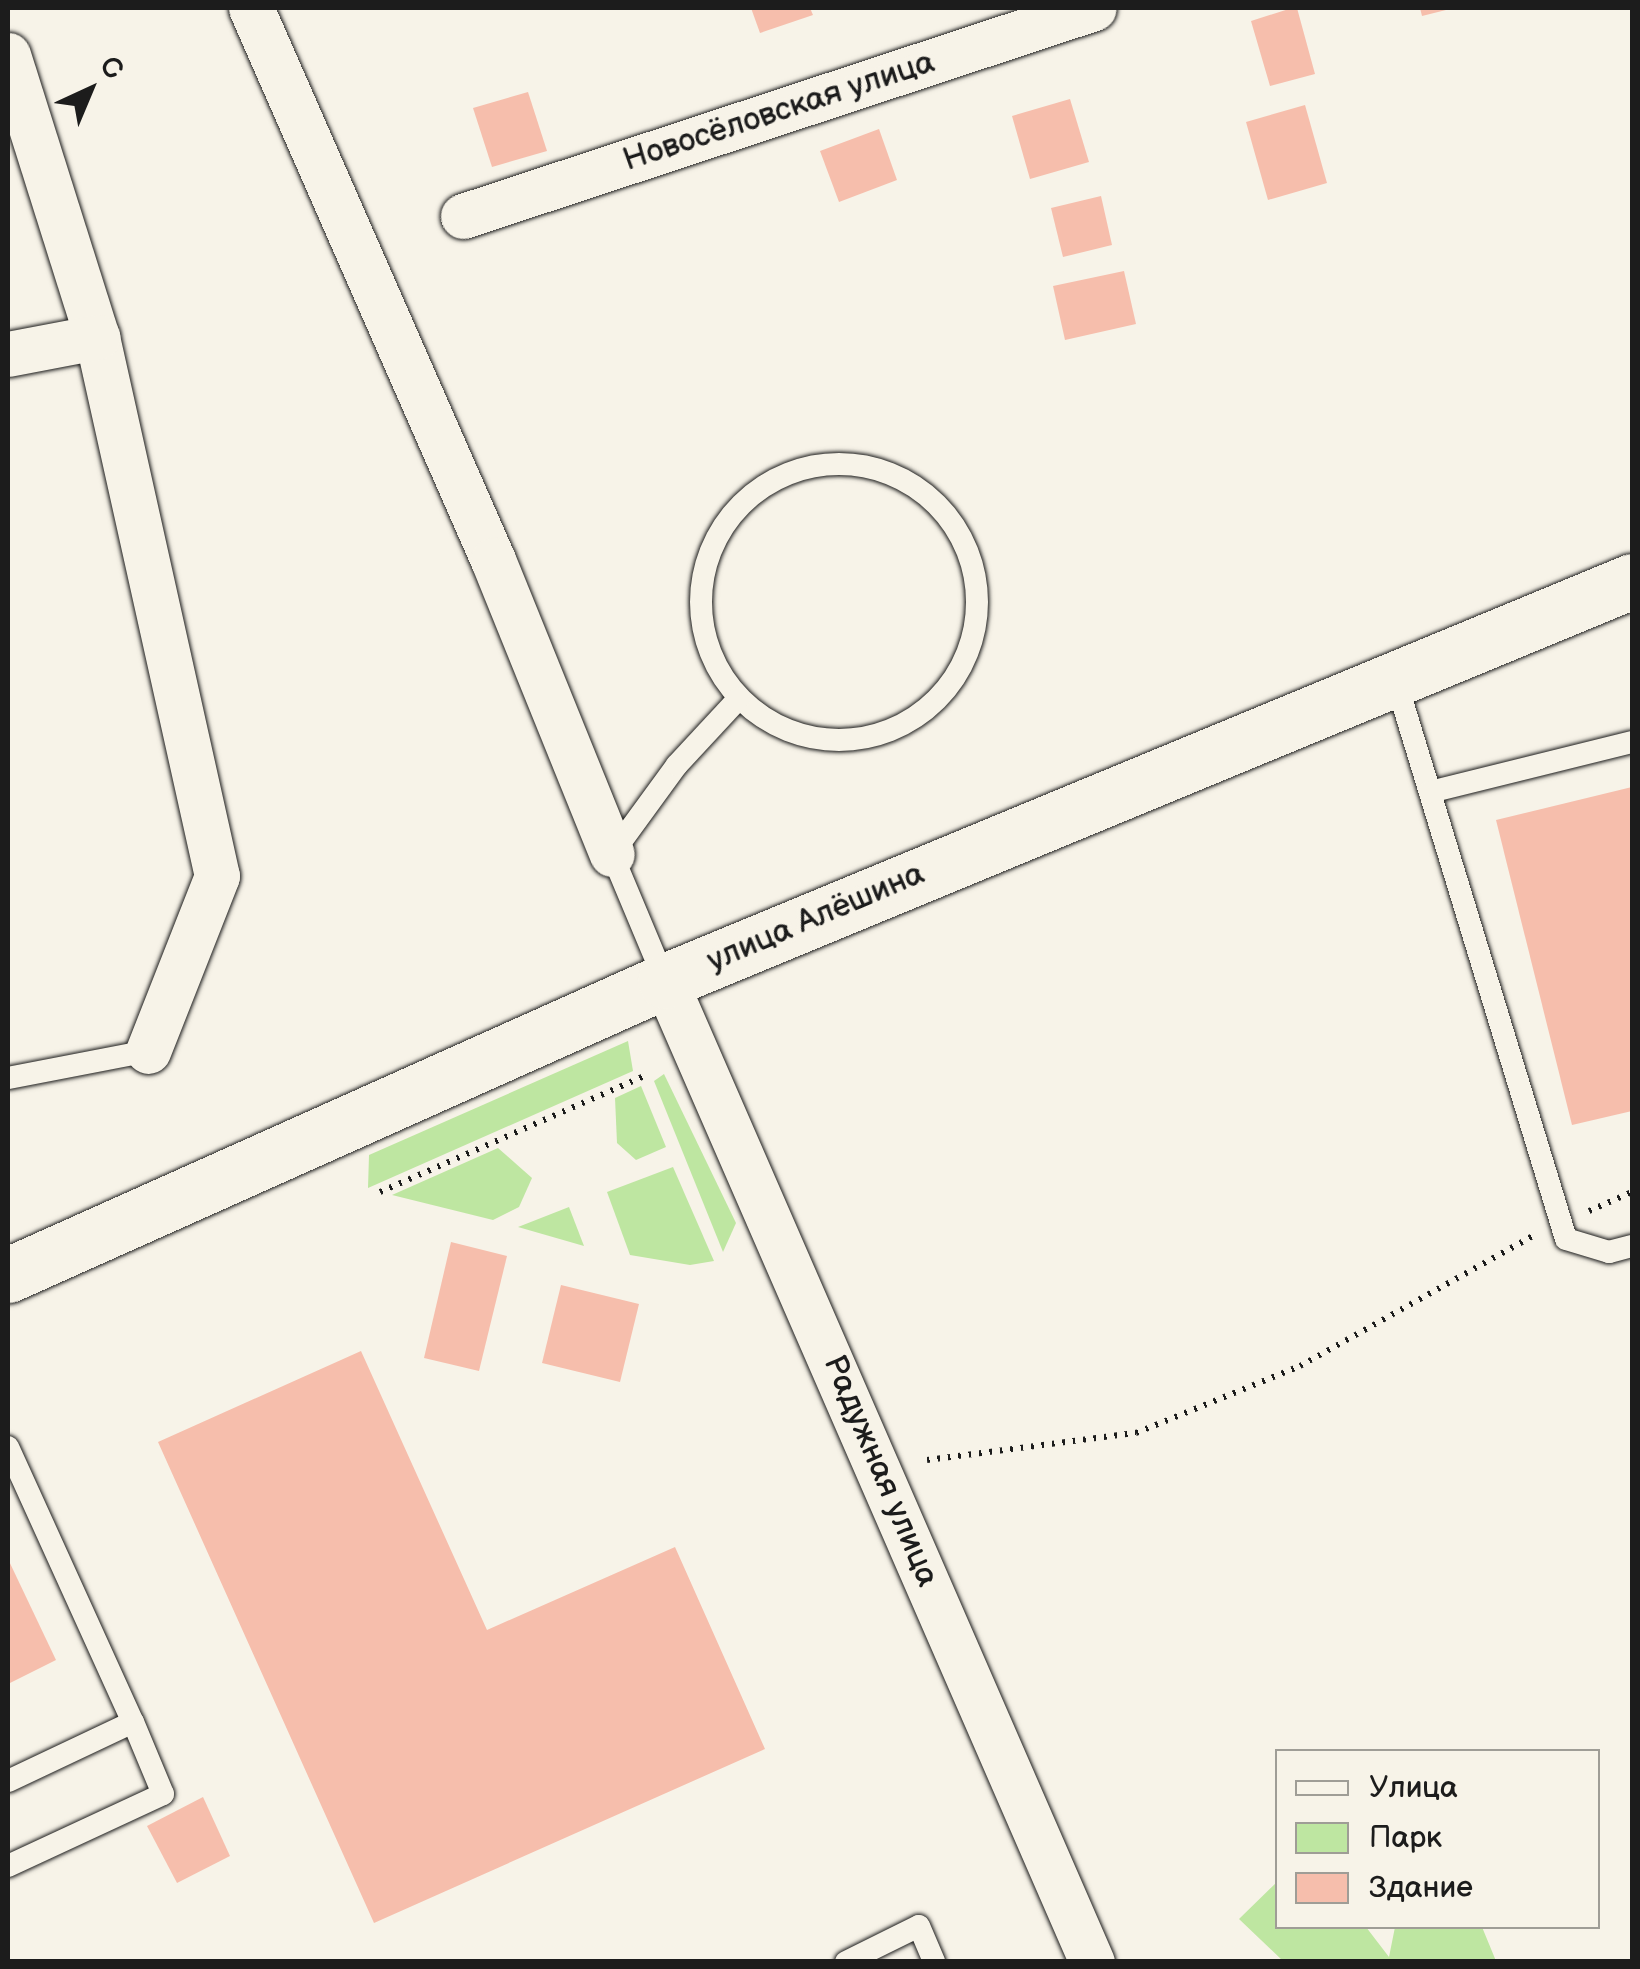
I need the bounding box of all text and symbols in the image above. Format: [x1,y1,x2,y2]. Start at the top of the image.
north arrow [40,40,140,140]
street label: Новосёловская улица [619,44,939,180]
text: С [93,49,130,87]
street label: улица Алёшина [702,855,930,981]
street label: Радужная улица [814,1350,946,1592]
legend [1275,1749,1600,1929]
text: Улица [1369,1770,1458,1806]
text: Парк [1369,1820,1442,1856]
text: Здание [1369,1870,1473,1906]

